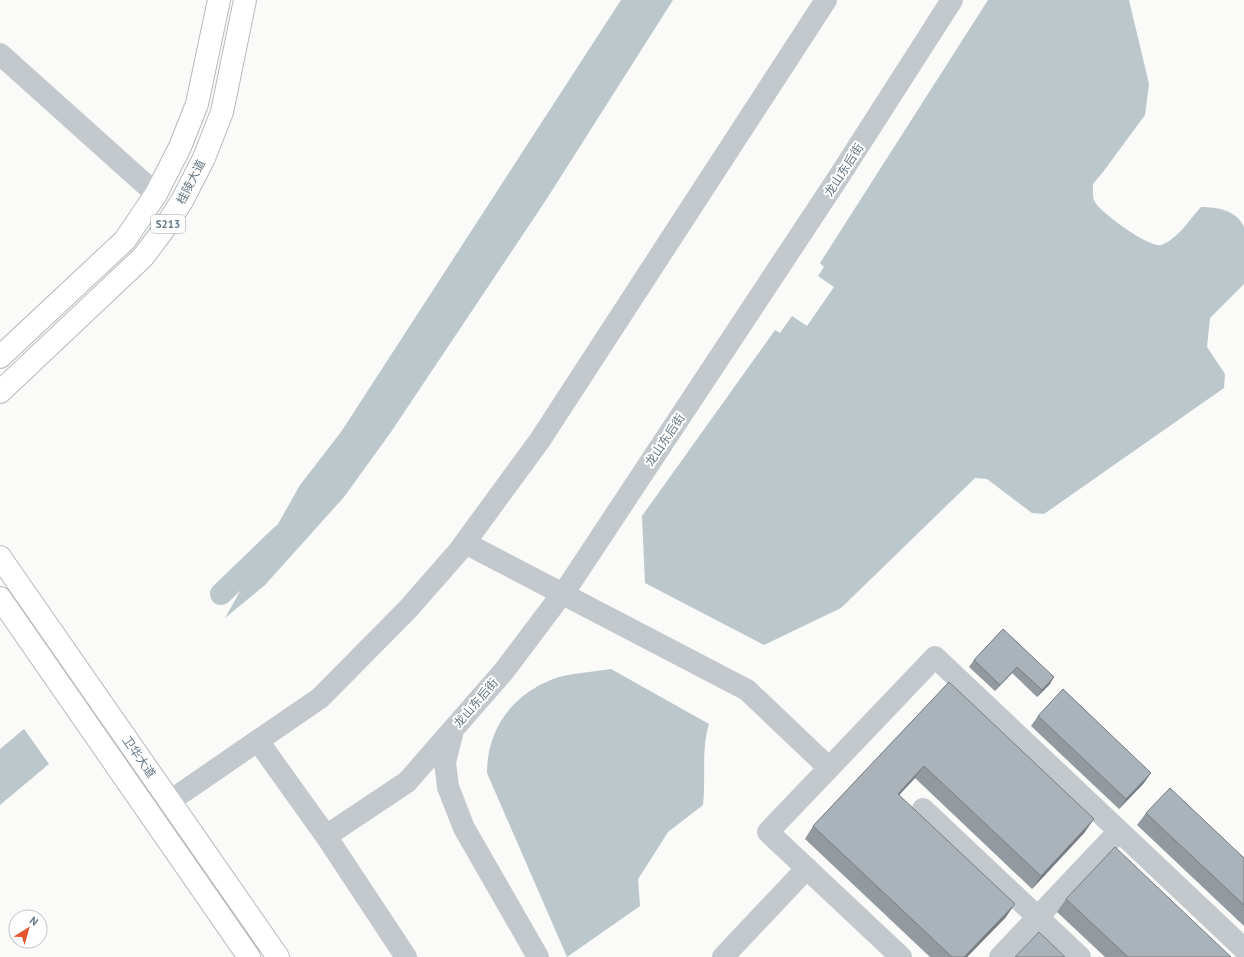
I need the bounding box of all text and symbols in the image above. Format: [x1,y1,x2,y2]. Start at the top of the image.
street label: 龙山东后街 [821,140,866,199]
street label: 桂陵大道 [173,157,208,207]
road number: S213 [151,215,185,233]
street label: 龙山东后街 [642,411,688,469]
street label: 龙山东后街 [450,675,501,730]
street label: 卫华大道 [119,733,159,781]
north arrow [8,909,48,949]
text: N [27,913,41,929]

